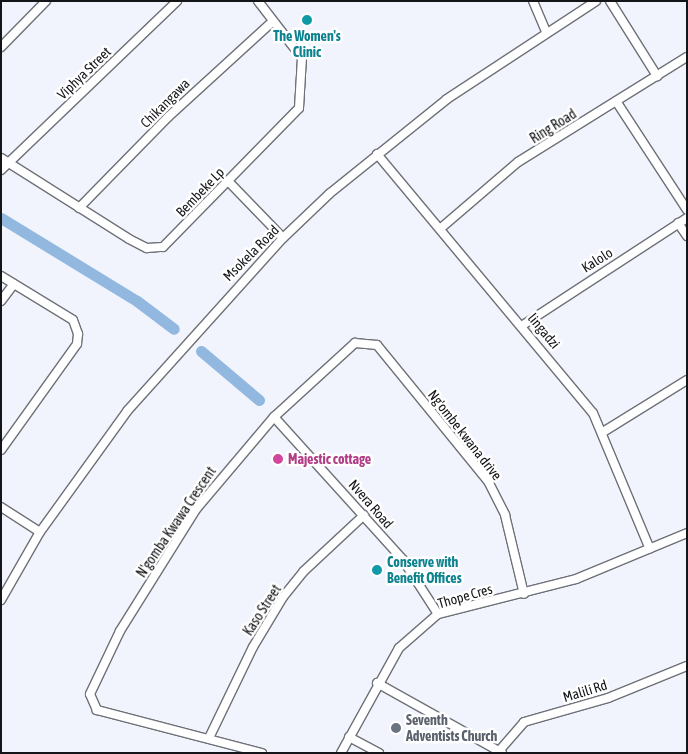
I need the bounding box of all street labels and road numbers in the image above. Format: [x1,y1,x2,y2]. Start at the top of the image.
street label: Viphya Street [54,43,114,103]
street label: Chikangawa [137,75,193,131]
street label: Ring Road [527,105,579,147]
street label: Bembeke Lp [172,164,228,220]
street label: Msokela Road [220,222,282,284]
street label: Kalolo [578,244,616,276]
street label: lingadzi [524,310,564,352]
street label: Ng'ombe kwana drive [425,387,505,483]
street label: N'gomba Kwawa Crescent [133,463,219,581]
street label: Nvera Road [345,476,397,532]
street label: Thope Cres [436,580,494,612]
street label: Kaso Street [239,581,285,639]
street label: Malili Rd [561,676,609,706]

